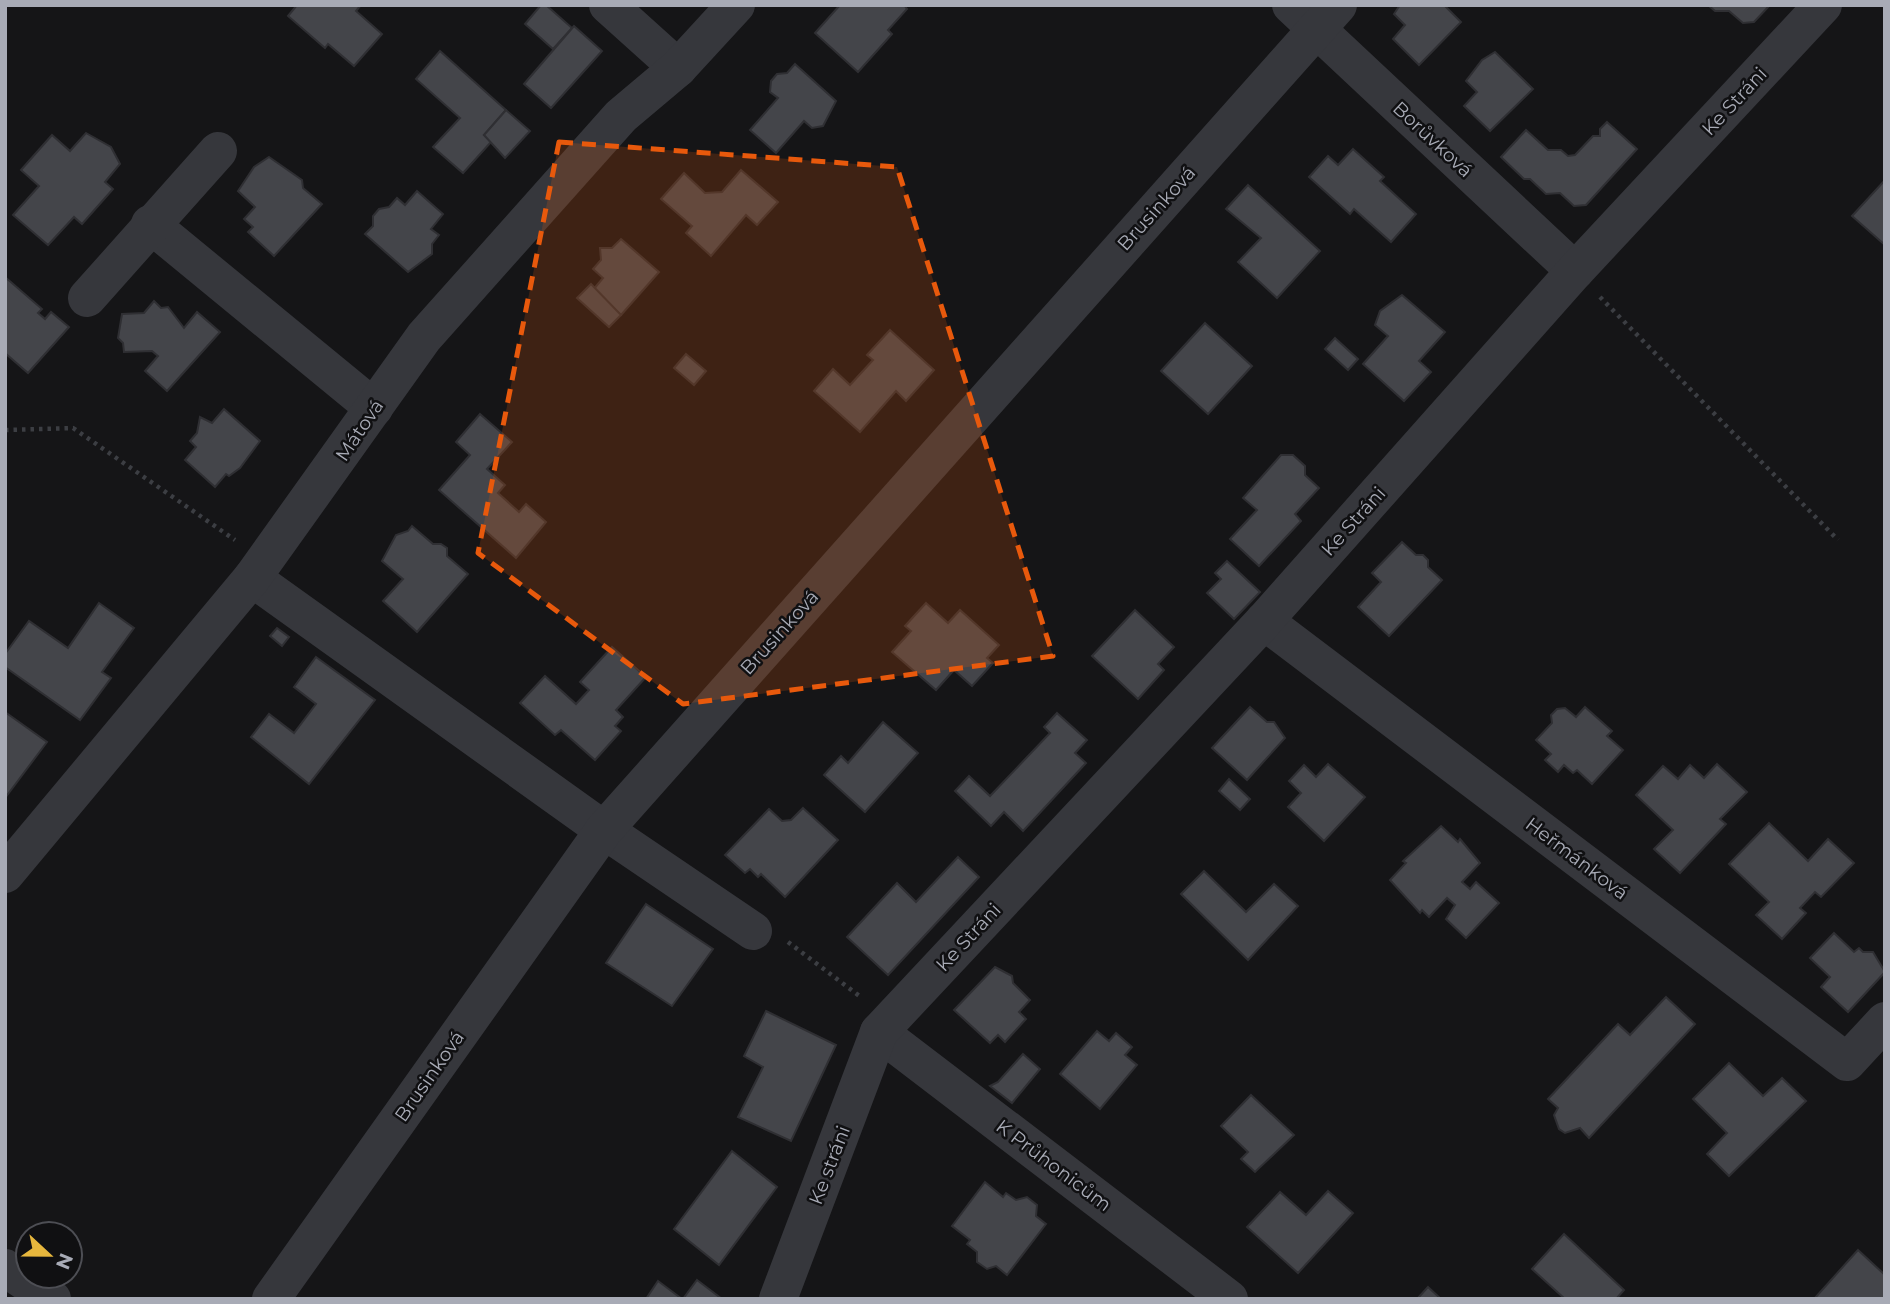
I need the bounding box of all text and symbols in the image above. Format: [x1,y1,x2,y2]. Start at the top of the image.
street label: Ke Stráni [1697,62,1772,140]
street label: Borůvková [1388,97,1477,182]
street label: Brusinková [1112,161,1200,255]
street label: Mátová [330,395,388,466]
street label: Ke Stráni [1316,482,1390,561]
street label: Brusinková [735,585,823,679]
street label: Heřmánková [1521,812,1632,904]
street label: Ke Stráni [931,898,1006,976]
street label: Brusinková [390,1026,469,1126]
street label: K Průhonicům [991,1115,1116,1216]
street label: Ke stráni [804,1123,855,1208]
north arrow [14,1220,84,1290]
text: N [51,1250,78,1273]

